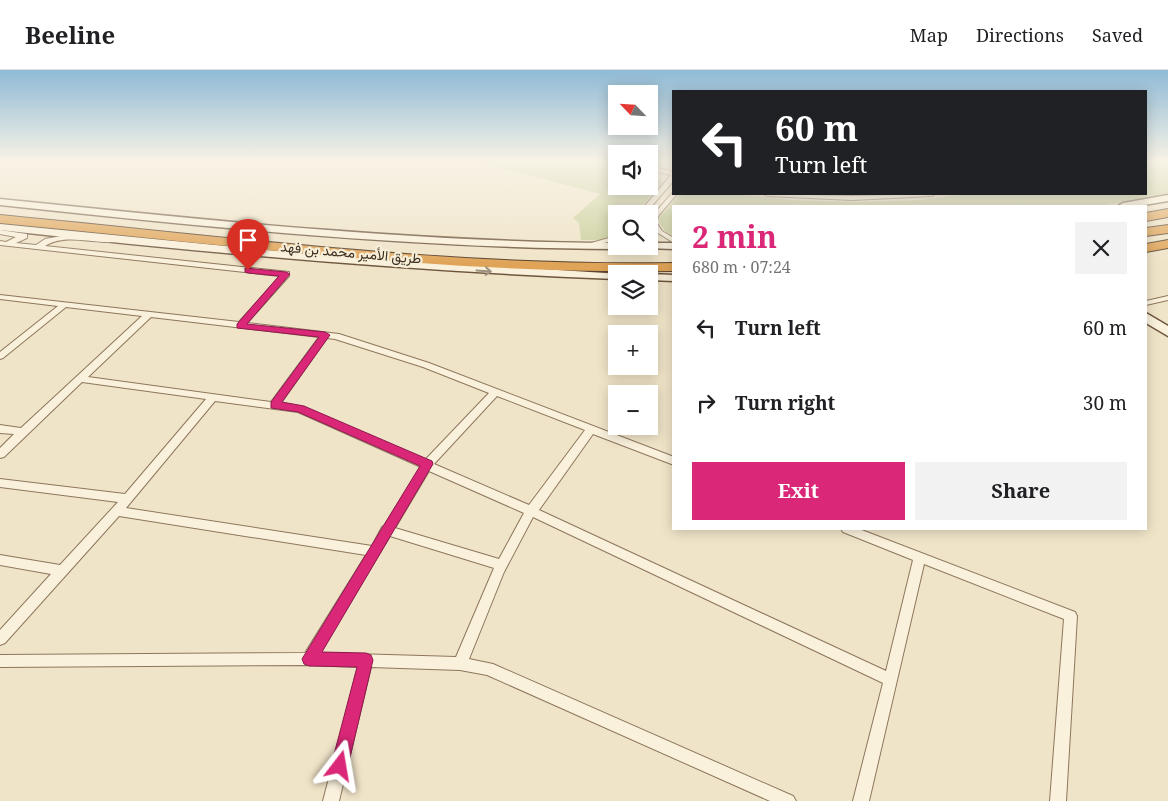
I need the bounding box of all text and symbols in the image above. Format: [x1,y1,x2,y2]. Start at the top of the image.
text: Beeline [25,18,115,51]
text: Map [910,23,948,47]
text: Directions [976,23,1064,47]
text: Saved [1092,23,1143,47]
north arrow [608,85,658,135]
map controls [608,85,658,435]
text: 60 m [775,104,858,151]
icon: left [692,110,757,175]
button: sound [608,145,658,195]
text: Turn left [775,149,867,179]
button: search [608,205,658,255]
text: 2 min [692,216,777,257]
pin [227,219,269,270]
button: close [1075,222,1127,274]
icon: arrive [234,226,262,254]
street label: طريق الأمير محمد بن فهد [280,236,422,268]
text: 680 m · 07:24 [692,256,791,278]
button: layers [608,265,658,315]
one-way arrow [476,267,492,276]
icon: left [692,314,720,342]
text: Turn left [735,315,821,341]
text: 60 m [1083,315,1127,341]
button: + [608,325,658,375]
button: − [608,385,658,435]
icon: right [692,389,720,417]
text: Turn right [735,390,835,416]
text: 30 m [1083,390,1127,416]
button: Exit [692,462,905,520]
button: Share [915,462,1127,520]
position arrow [313,739,365,791]

